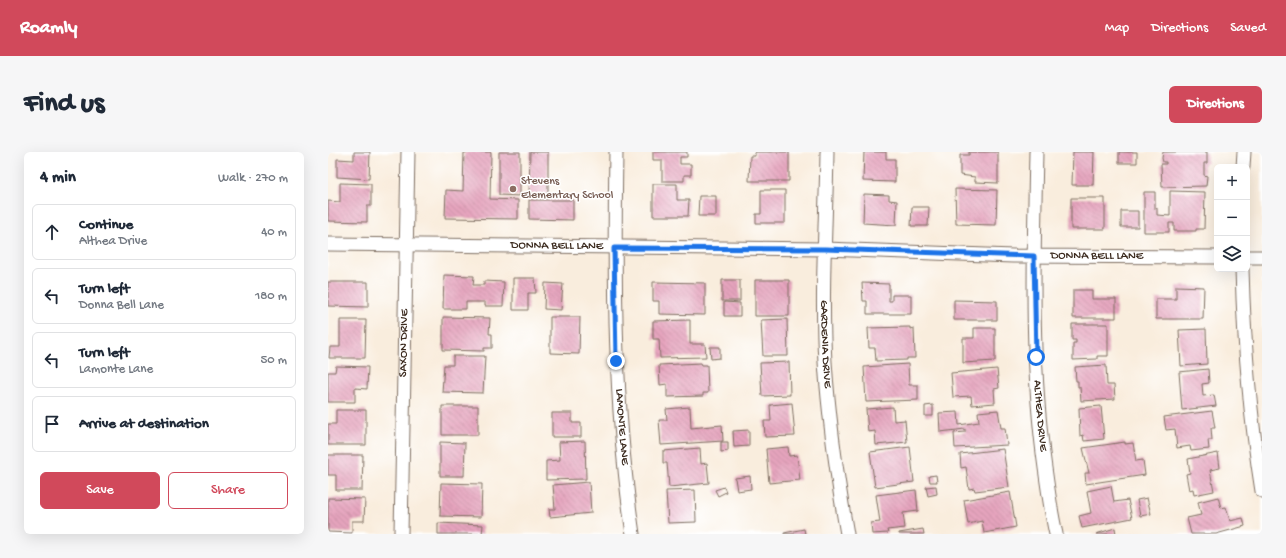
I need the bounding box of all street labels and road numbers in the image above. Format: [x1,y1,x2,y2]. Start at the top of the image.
street label: DONNA BELL LANE [510,239,604,254]
street label: DONNA BELL LANE [1049,249,1144,264]
street label: GARDENIA DRIVE [816,300,834,389]
street label: SAXON DRIVE [397,308,412,377]
street label: ALTHEA DRIVE [1029,380,1050,453]
street label: LAMONTE LANE [612,388,631,466]

